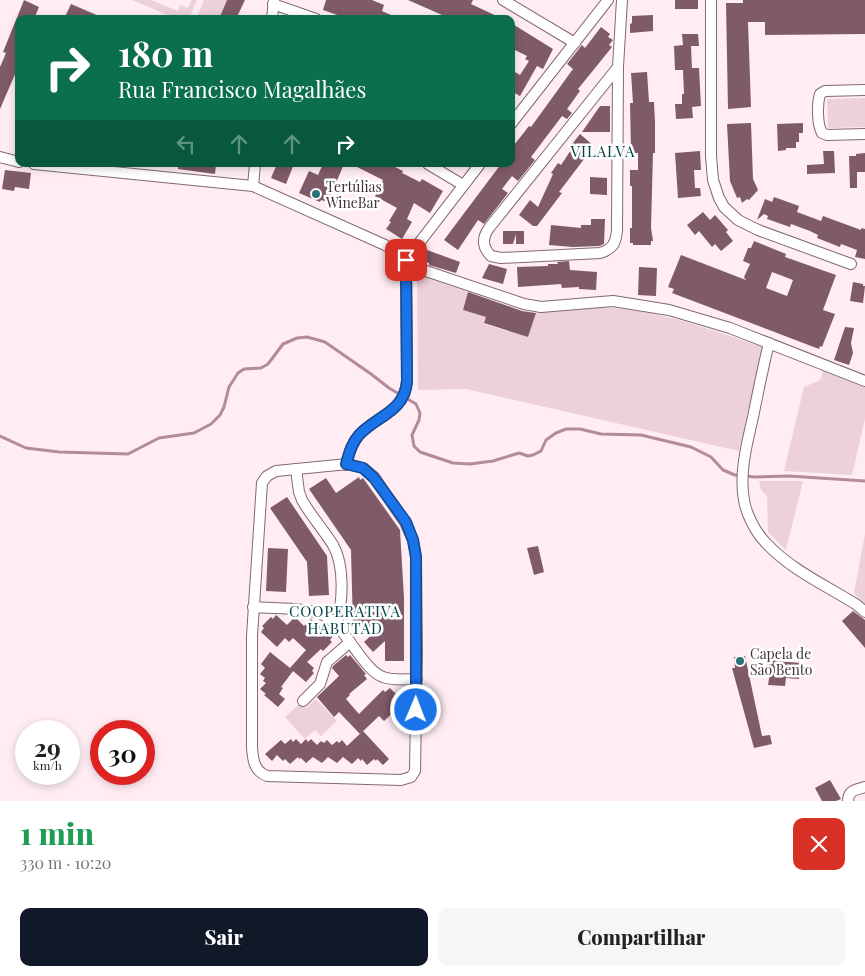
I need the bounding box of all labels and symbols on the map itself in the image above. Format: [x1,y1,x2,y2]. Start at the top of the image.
district label: VILALVA [569,141,636,161]
place label: Tertúlias WineBar [325,177,382,212]
marker: Tertúlias WineBar [310,188,322,200]
pin [385,239,427,281]
district label: COOPERATIVA HABUTAD [289,601,401,638]
place label: Capela de São Bento [750,644,813,679]
marker: Capela de São Bento [734,655,746,667]
position arrow [389,683,441,735]
speed limit sign: 30 [90,720,155,785]

